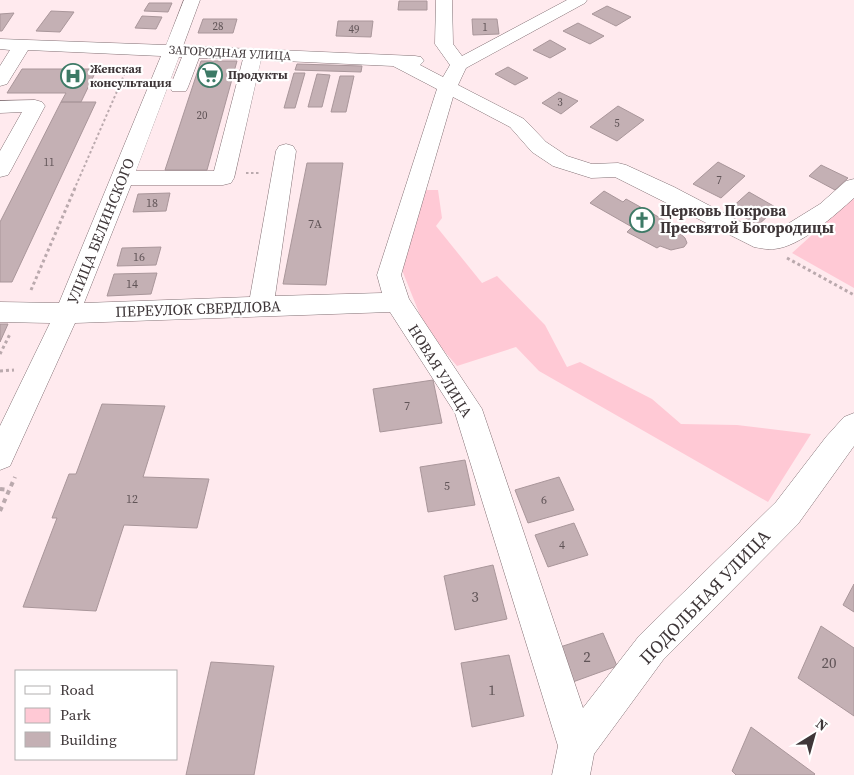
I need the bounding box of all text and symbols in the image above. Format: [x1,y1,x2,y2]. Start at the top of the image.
house number: 28 [213,19,224,34]
house number: 1 [482,20,488,35]
house number: 49 [349,22,360,37]
street label: ЗАГОРОДНАЯ УЛИЦА [168,42,292,64]
place label: Женская консультация [90,61,172,91]
supermarket icon: Продукты [197,62,223,88]
hospital icon: Женская консультация [60,63,86,89]
place label: Продукты [228,67,288,83]
house number: 3 [557,95,563,110]
house number: 20 [197,108,208,123]
house number: 5 [614,116,620,131]
house number: 11 [44,155,55,170]
street label: УЛИЦА БЕЛИНСКОГО [62,155,139,307]
house number: 7 [716,173,722,188]
house number: 18 [146,195,158,211]
place label: Церковь Покрова Пресвятой Богородицы [660,200,834,238]
church icon: Церковь Покрова Пресвятой Богородицы [629,207,655,233]
house number: 7А [308,216,322,232]
house number: 16 [133,249,145,265]
house number: 14 [126,276,138,292]
street label: ПЕРЕУЛОК СВЕРДЛОВА [115,295,281,322]
street label: НОВАЯ УЛИЦА [403,320,478,421]
house number: 7 [404,398,410,414]
house number: 5 [444,478,450,494]
house number: 12 [126,491,138,507]
house number: 6 [541,492,547,508]
street label: ПОДОЛЬНАЯ УЛИЦА [634,524,776,670]
house number: 4 [559,537,565,553]
house number: 3 [471,586,479,607]
house number: 2 [583,646,591,667]
house number: 20 [821,652,837,673]
legend [15,670,178,760]
text: Road [60,679,94,700]
house number: 1 [488,679,496,700]
text: Park [60,704,92,725]
north arrow [789,710,839,760]
text: N [812,714,832,736]
text: Building [60,729,117,750]

